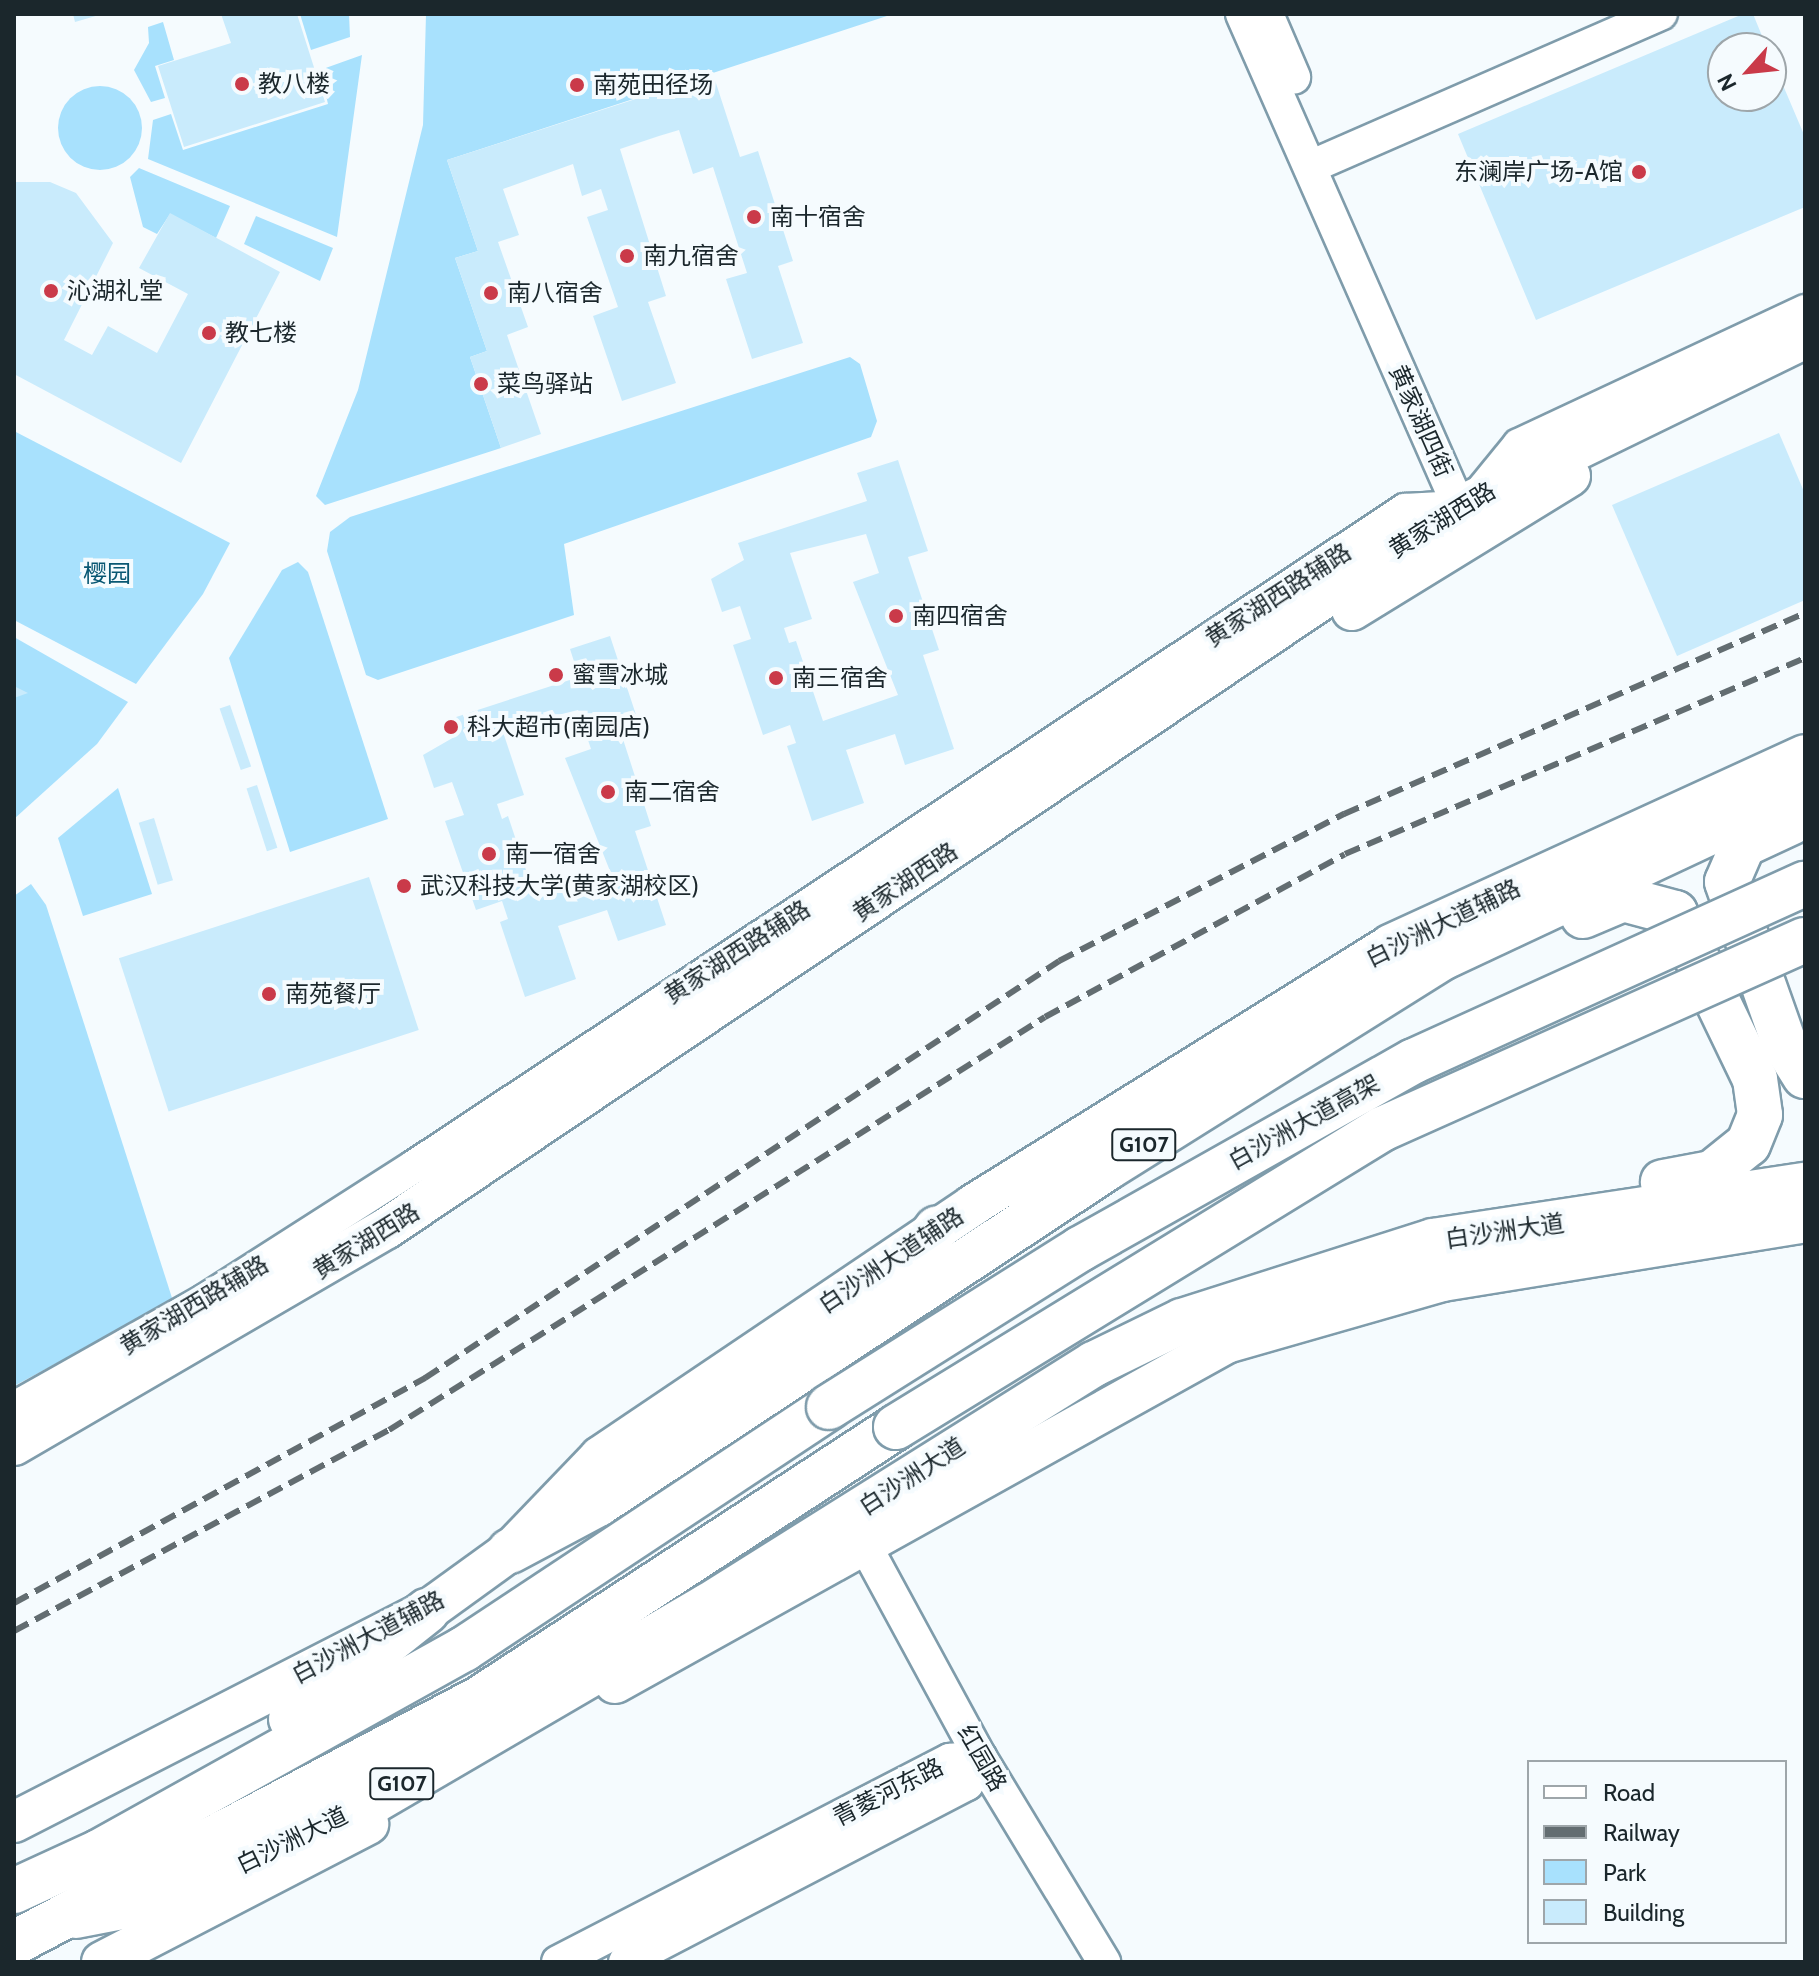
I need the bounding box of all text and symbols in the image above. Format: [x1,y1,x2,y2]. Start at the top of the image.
north arrow [1707,32,1787,112]
text: N [1711,69,1743,95]
place label: 教八楼 [258,70,330,98]
place label: 南苑田径场 [593,71,713,99]
marker: 教八楼 [233,75,251,93]
marker: 南苑田径场 [568,76,586,94]
place label: 东澜岸广场-A馆 [1454,158,1623,186]
marker: 东澜岸广场-A馆 [1630,163,1648,181]
place label: 南十宿舍 [770,203,866,231]
marker: 南十宿舍 [745,208,763,226]
place label: 南九宿舍 [643,242,739,270]
marker: 南九宿舍 [618,247,636,265]
place label: 沁湖礼堂 [67,277,163,305]
place label: 南八宿舍 [507,279,603,307]
marker: 沁湖礼堂 [42,282,60,300]
marker: 南八宿舍 [482,284,500,302]
place label: 教七楼 [225,319,297,347]
marker: 教七楼 [200,324,218,342]
street label: 黄家湖四街 [1383,360,1459,482]
place label: 菜鸟驿站 [497,370,593,398]
marker: 菜鸟驿站 [472,375,490,393]
street label: 黄家湖西路 [1383,476,1501,564]
street label: 黄家湖西路辅路 [1200,537,1356,653]
park label: 樱园 [83,560,131,588]
place label: 南四宿舍 [912,602,1008,630]
marker: 南四宿舍 [887,607,905,625]
place label: 蜜雪冰城 [572,661,668,689]
place label: 南三宿舍 [792,664,888,692]
marker: 蜜雪冰城 [547,666,565,684]
marker: 南三宿舍 [767,669,785,687]
place label: 科大超市(南园店) [467,713,650,741]
marker: 科大超市(南园店) [442,718,460,736]
place label: 南二宿舍 [624,778,720,806]
marker: 南二宿舍 [599,783,617,801]
street label: 黄家湖西路 [847,837,963,927]
place label: 南一宿舍 [505,840,601,868]
marker: 南一宿舍 [480,845,498,863]
place label: 武汉科技大学(黄家湖校区) [420,872,699,900]
street label: 白沙洲大道辅路 [1361,873,1525,973]
marker: 武汉科技大学(黄家湖校区) [395,877,413,895]
street label: 黄家湖西路辅路 [659,894,815,1010]
place label: 南苑餐厅 [285,980,381,1008]
marker: 南苑餐厅 [260,985,278,1003]
street label: 白沙洲大道高架 [1224,1069,1384,1175]
road number: G107 [1110,1127,1178,1163]
street label: 黄家湖西路 [307,1197,425,1285]
street label: 白沙洲大道辅路 [813,1201,969,1319]
street label: 白沙洲大道 [1444,1208,1566,1254]
street label: 黄家湖西路辅路 [115,1249,273,1361]
street label: 白沙洲大道 [854,1431,970,1521]
street label: 白沙洲大道辅路 [287,1585,449,1689]
street label: 红园路 [952,1720,1012,1796]
street label: 青菱河东路 [828,1752,948,1832]
legend [1527,1760,1787,1944]
road number: G107 [368,1766,436,1802]
text: Road [1603,1778,1655,1807]
street label: 白沙洲大道 [232,1801,352,1879]
text: Railway [1603,1818,1680,1847]
text: Park [1603,1858,1646,1887]
text: Building [1603,1898,1684,1927]

